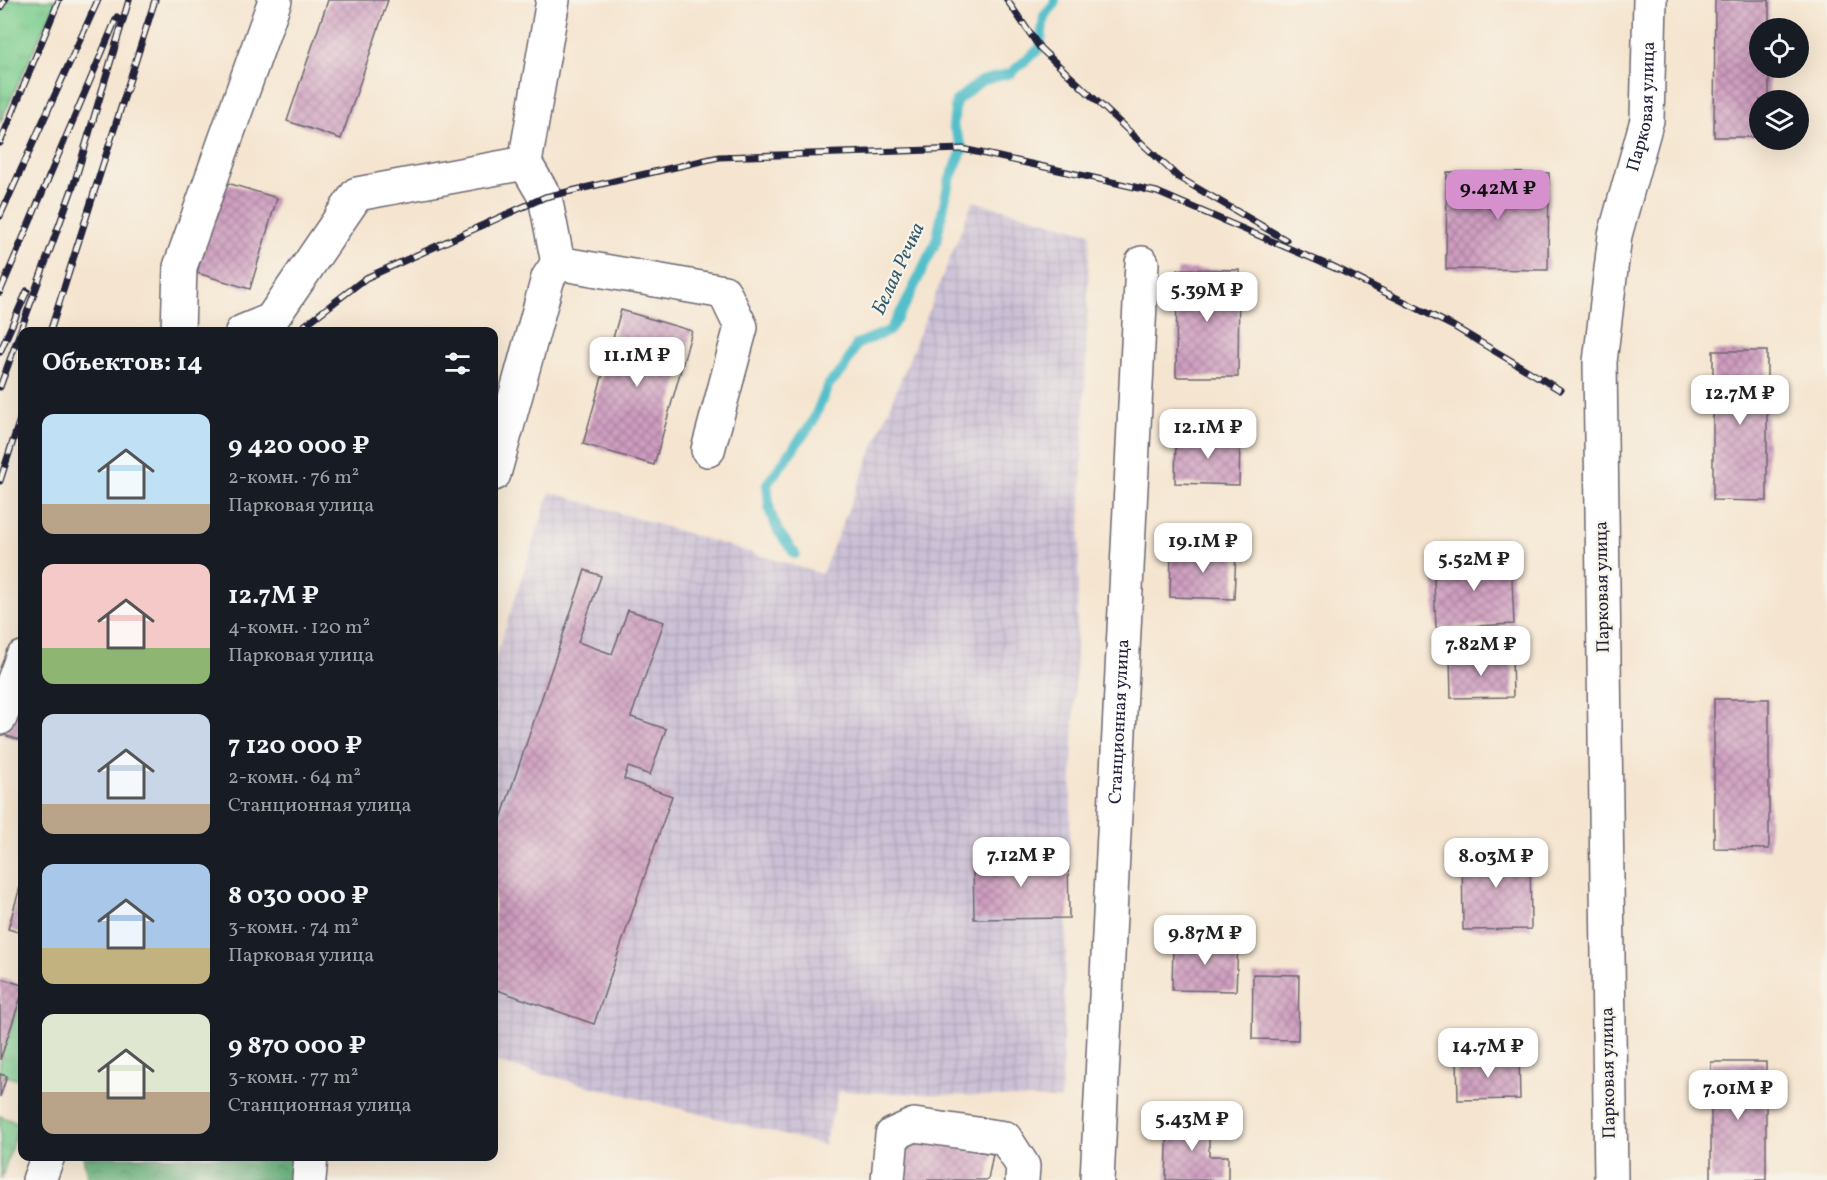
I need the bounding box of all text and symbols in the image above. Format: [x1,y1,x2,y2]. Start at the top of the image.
map controls [1749,18,1809,150]
button: locate [1749,18,1809,78]
street label: Парковая улица [1621,41,1661,175]
button: layers [1749,90,1809,150]
pin: 9.42M ₽ [1443,170,1553,221]
text: 9.42M ₽ [1460,175,1536,203]
water label: Белая Речка [865,218,933,320]
pin: 5.39M ₽ [1152,272,1262,323]
text: 5.39M ₽ [1171,277,1243,305]
pin: 11.1M ₽ [582,337,692,388]
text: 11.1M ₽ [604,342,670,370]
text: Объектов: 14 [42,345,203,381]
icon: filters [441,347,474,380]
pin: 12.7M ₽ [1685,375,1795,426]
text: 12.7M ₽ [1705,380,1775,408]
pin: 12.1M ₽ [1153,409,1263,460]
text: 12.1M ₽ [1173,414,1243,442]
text: 9 420 000 ₽ [228,428,370,464]
icon: home [90,438,162,510]
text: 2-комн. · 76 m² [228,464,359,492]
text: Парковая улица [228,492,374,520]
street label: Парковая улица [1589,521,1617,653]
pin: 19.1M ₽ [1148,523,1258,574]
text: 19.1M ₽ [1168,528,1238,556]
pin: 5.52M ₽ [1419,541,1529,592]
text: 5.52M ₽ [1438,546,1510,574]
text: 12.7M ₽ [228,578,319,614]
icon: home [90,588,162,660]
text: 4-комн. · 120 m² [228,614,370,642]
pin: 7.82M ₽ [1426,626,1536,677]
text: 7.82M ₽ [1445,631,1517,659]
street label: Станционная улица [1103,638,1136,805]
text: Парковая улица [228,642,374,670]
text: 7 120 000 ₽ [228,728,362,764]
icon: home [90,738,162,810]
text: 2-комн. · 64 m² [228,764,361,792]
text: Станционная улица [228,792,412,820]
pin: 7.12M ₽ [966,837,1076,888]
pin: 8.03M ₽ [1441,838,1551,889]
text: 7.12M ₽ [987,842,1055,870]
text: 8.03M ₽ [1458,843,1534,871]
text: 8 030 000 ₽ [228,878,369,914]
icon: home [90,888,162,960]
text: 3-комн. · 74 m² [228,914,359,942]
pin: 9.87M ₽ [1150,915,1260,966]
text: 9.87M ₽ [1168,920,1242,948]
text: Парковая улица [228,942,374,970]
street label: Парковая улица [1595,1007,1623,1139]
text: 9 870 000 ₽ [228,1028,366,1064]
pin: 14.7M ₽ [1433,1028,1543,1079]
text: 14.7M ₽ [1452,1033,1524,1061]
icon: home [90,1038,162,1110]
text: 3-комн. · 77 m² [228,1064,358,1092]
pin: 7.01M ₽ [1683,1070,1793,1121]
text: 7.01M ₽ [1703,1075,1773,1103]
text: Станционная улица [228,1092,412,1120]
pin: 5.43M ₽ [1137,1101,1247,1152]
text: 5.43M ₽ [1155,1106,1229,1134]

